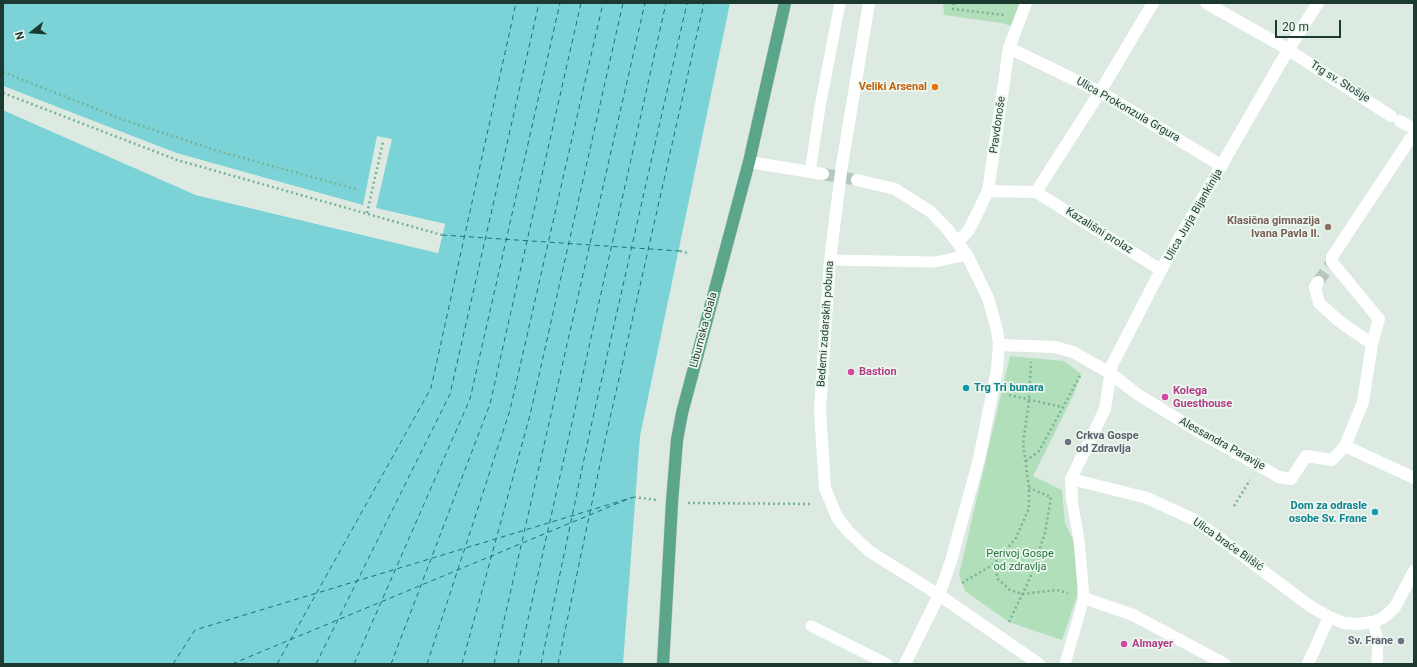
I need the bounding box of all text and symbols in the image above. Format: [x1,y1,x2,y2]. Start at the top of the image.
north arrow [12,12,52,52]
scale bar [1277,12,1343,38]
text: 20 m [1282,20,1309,34]
text: N [13,30,27,41]
street label: Trg sv. Stošije [1308,58,1372,106]
street label: Ulica Prokonzula Grgura [1074,75,1182,145]
place label: Veliki Arsenal [859,80,927,94]
marker: Veliki Arsenal [930,82,940,92]
street label: Pravdonoše [987,95,1009,155]
street label: Ulica Jurja Bijankinija [1162,167,1226,263]
street label: Kazališni prolaz [1063,205,1135,257]
place label: Klasična gimnazija Ivana Pavla II. [1227,214,1320,240]
marker: Klasična gimnazija Ivana Pavla II. [1323,222,1333,232]
street label: Bedemi zadarskih pobuna [815,260,837,388]
street label: Liburnska obala [688,291,720,369]
place label: Bastion [859,365,897,379]
marker: Bastion [846,367,856,377]
place label: Trg Tri bunara [974,381,1044,395]
marker: Trg Tri bunara [961,383,971,393]
place label: Kolega Guesthouse [1173,384,1232,410]
marker: Kolega Guesthouse [1160,392,1170,402]
street label: Alessandra Paravije [1177,415,1267,473]
place label: Crkva Gospe od Zdravlja [1076,429,1139,455]
marker: Crkva Gospe od Zdravlja [1063,437,1073,447]
place label: Dom za odrasle osobe Sv. Frane [1289,499,1367,525]
marker: Dom za odrasle osobe Sv. Frane [1370,507,1380,517]
street label: Ulica braće Bilšić [1190,516,1266,574]
park label: Perivoj Gospe od zdravlja [986,547,1054,573]
place label: Sv. Frane [1348,634,1393,648]
marker: Sv. Frane [1396,636,1406,646]
place label: Almayer [1132,637,1173,651]
marker: Almayer [1119,639,1129,649]

